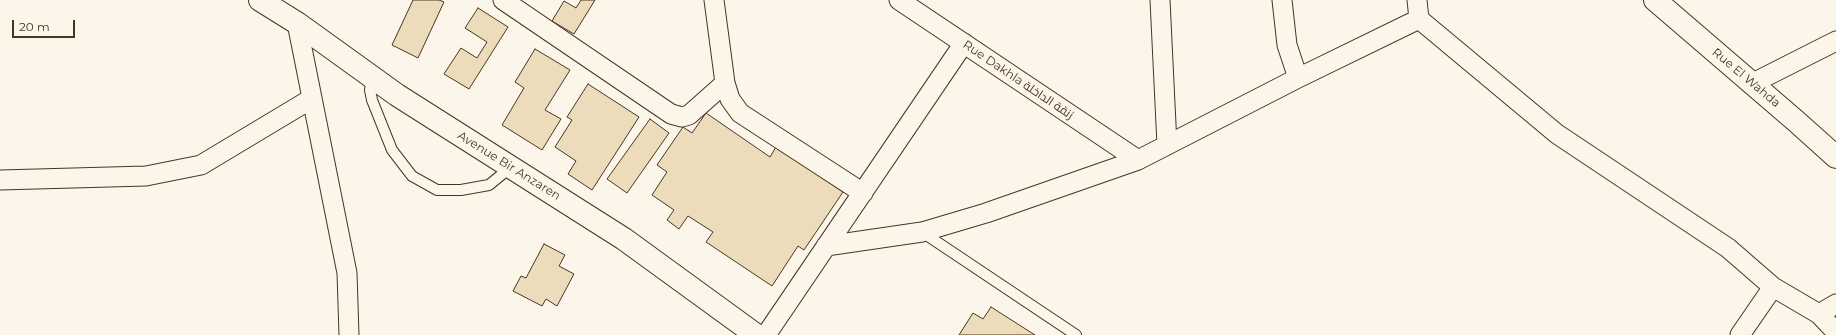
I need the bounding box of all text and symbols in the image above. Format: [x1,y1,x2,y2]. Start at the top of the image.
scale bar [14,12,77,38]
text: 20 m [19,19,50,34]
street label: Rue Dakhla زنقة الداخلة [960,38,1076,122]
street label: Rue El Wahda [1709,45,1783,111]
street label: Avenue Bir Anzaren [455,128,563,204]

